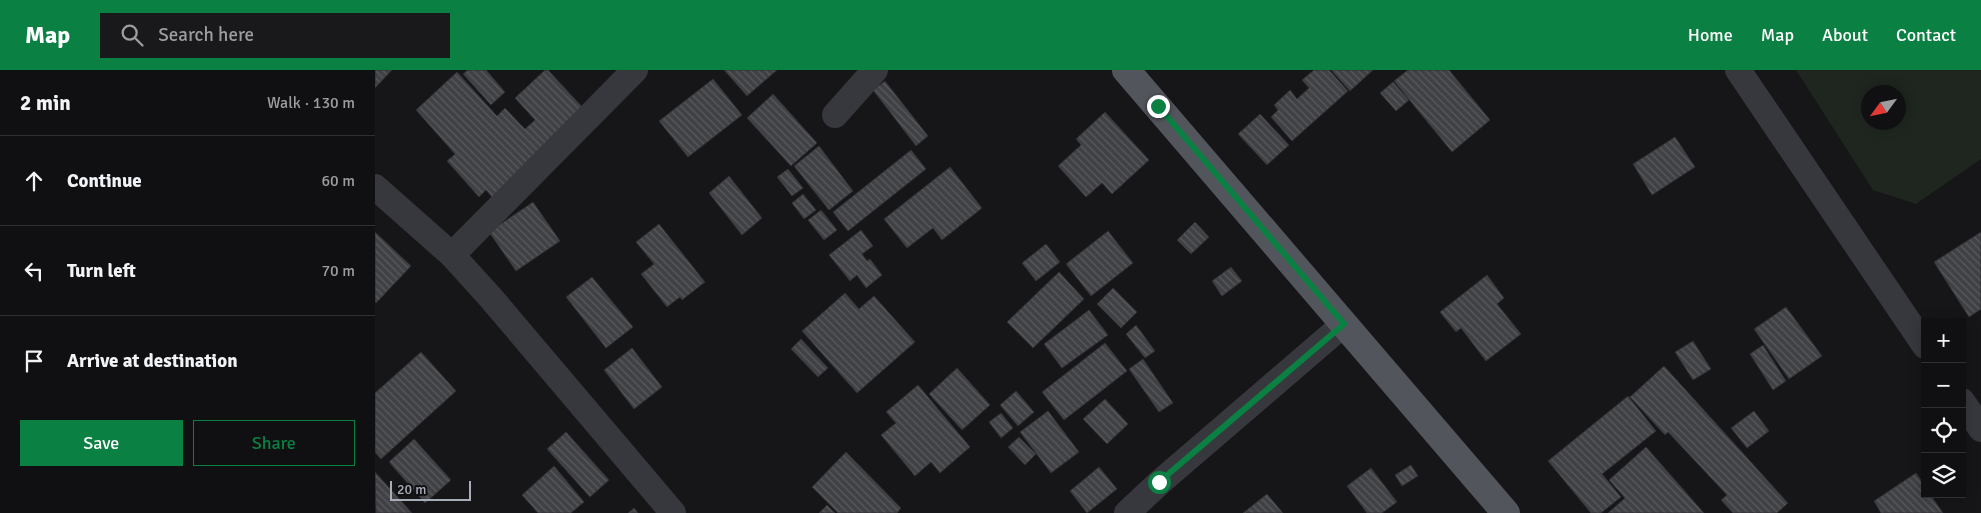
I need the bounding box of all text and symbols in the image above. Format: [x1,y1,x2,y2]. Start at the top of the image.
search box [100,13,450,58]
text: Map [25,20,70,50]
icon: search [118,21,146,49]
text: Search here [158,23,254,47]
text: Home [1688,24,1733,46]
text: Map [1761,24,1794,46]
text: About [1822,24,1868,46]
text: Contact [1896,24,1956,46]
north arrow [1861,85,1906,130]
text: 2 min [20,90,71,116]
text: Walk · 130 m [267,93,355,113]
route end [1147,95,1170,118]
icon: ahead [20,167,48,195]
text: Continue [67,169,142,193]
text: 60 m [321,171,355,191]
icon: left [20,257,48,285]
text: Turn left [67,259,136,283]
text: 70 m [321,261,355,281]
map controls [1921,318,1966,498]
button: + [1921,318,1966,363]
icon: arrive [20,347,48,375]
text: Arrive at destination [67,349,238,373]
button: − [1921,363,1966,408]
button: locate [1921,408,1966,453]
button: Save [20,420,183,466]
button: Share [193,420,355,466]
button: layers [1921,453,1966,498]
route start [1148,471,1171,494]
scale bar [390,478,471,501]
text: 20 m [397,481,426,498]

